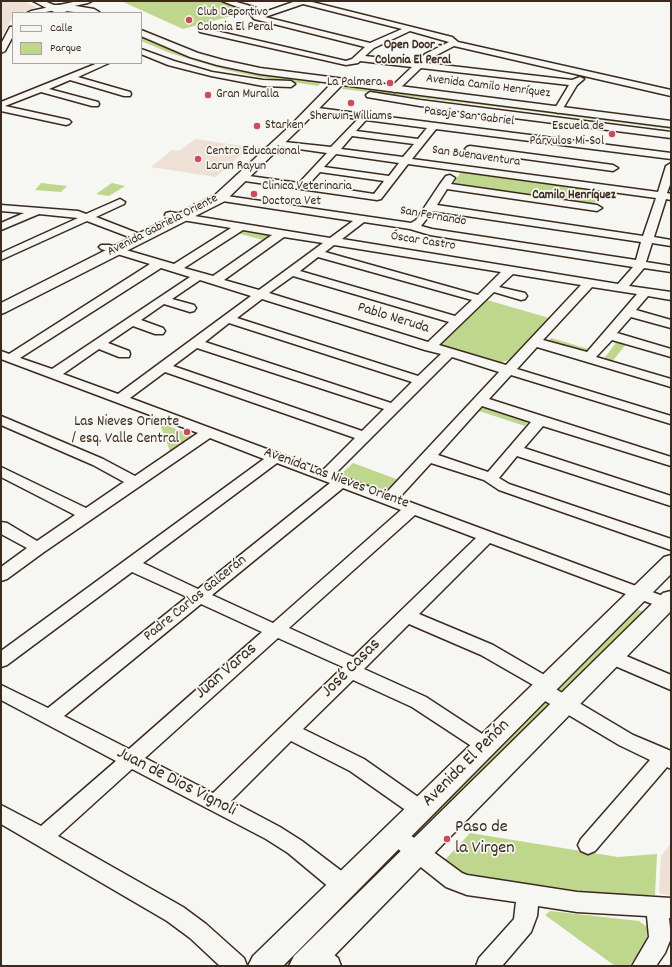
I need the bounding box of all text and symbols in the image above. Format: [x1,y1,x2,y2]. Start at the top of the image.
place label: Club Deportivo Colonia El Peral [197,5,273,36]
legend [12,12,142,64]
marker: Club Deportivo Colonia El Peral [184,15,194,25]
text: Calle [50,20,73,37]
district label: Open Door - Colonia El Peral [375,38,451,69]
text: Parque [50,40,81,57]
street label: Avenida Camilo Henríquez [425,72,551,102]
place label: La Palmera [327,75,382,91]
marker: La Palmera [385,78,395,88]
place label: Gran Muralla [216,87,279,103]
marker: Gran Muralla [203,90,213,100]
marker: Sherwin-Williams [346,98,356,108]
street label: Pasaje San Gabriel [423,104,515,130]
place label: Sherwin-Williams [310,109,392,125]
place label: Starken [265,118,304,134]
place label: Escuela de Párvulos Mi-Sol [529,119,604,150]
marker: Starken [252,121,262,131]
marker: Escuela de Párvulos Mi-Sol [607,129,617,139]
street label: San Buenaventura [431,143,521,171]
place label: Centro Educacional Larun Rayun [206,144,300,175]
marker: Centro Educacional Larun Rayun [193,154,203,164]
place label: Clinica Veterinaria Doctora Vet [262,179,352,210]
district label: Camilo Henríquez [532,188,616,204]
marker: Clinica Veterinaria Doctora Vet [249,189,259,199]
street label: Avenida Gabriela Oriente [105,191,221,261]
street label: San Fernando [399,203,467,231]
street label: Óscar Castro [390,229,456,255]
street label: Pablo Neruda [355,300,431,338]
place label: Las Nieves Oriente / esq. Valle Central [72,414,179,449]
marker: Las Nieves Oriente / esq. Valle Central [182,427,192,437]
street label: Avenida Las Nieves Oriente [261,444,411,514]
street label: Padre Carlos Galcerán [141,552,251,646]
street label: José Casas [318,635,386,703]
street label: Juan Varas [192,639,262,705]
street label: Avenida El Peñón [419,716,515,812]
street label: Juan de Dios Vignoli [112,743,240,823]
place label: Paso de la Virgen [455,818,515,860]
marker: Paso de la Virgen [442,834,452,844]

